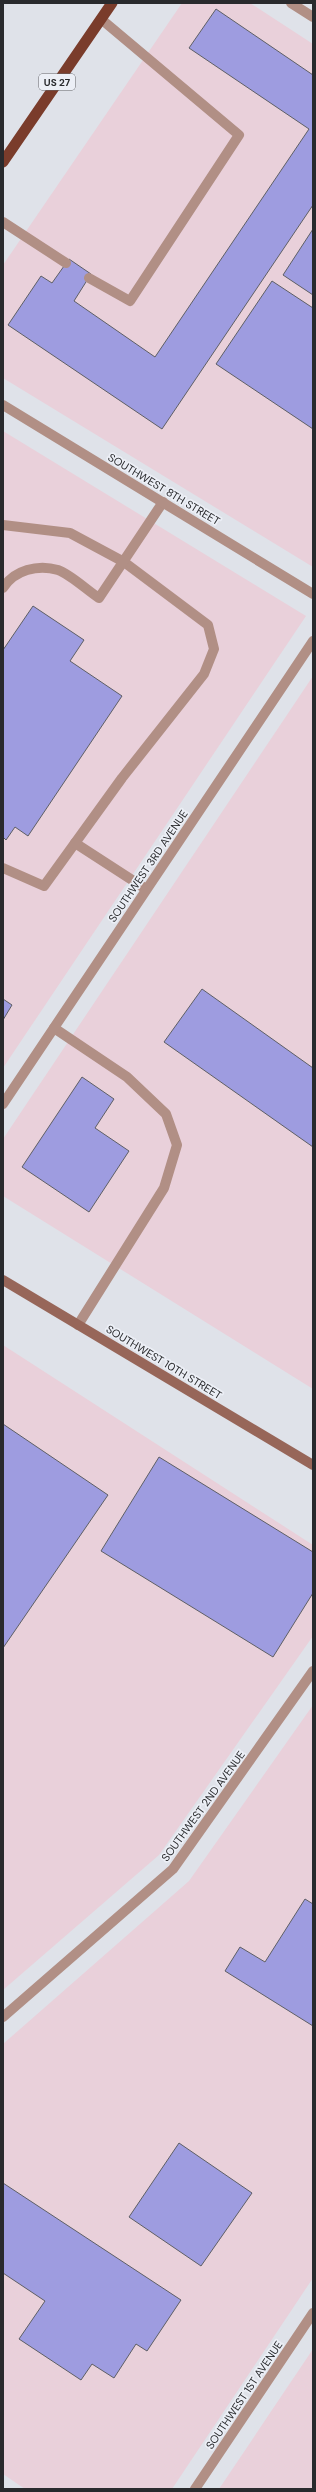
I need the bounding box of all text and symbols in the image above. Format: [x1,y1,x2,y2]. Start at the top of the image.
road number: US 27 [39,74,75,90]
street label: SOUTHWEST 8TH STREET [105,450,223,528]
street label: SOUTHWEST 3RD AVENUE [105,807,191,925]
street label: SOUTHWEST 10TH STREET [104,1322,224,1402]
street label: SOUTHWEST 2ND AVENUE [158,1748,248,1864]
street label: SOUTHWEST 1ST AVENUE [203,2338,285,2452]

